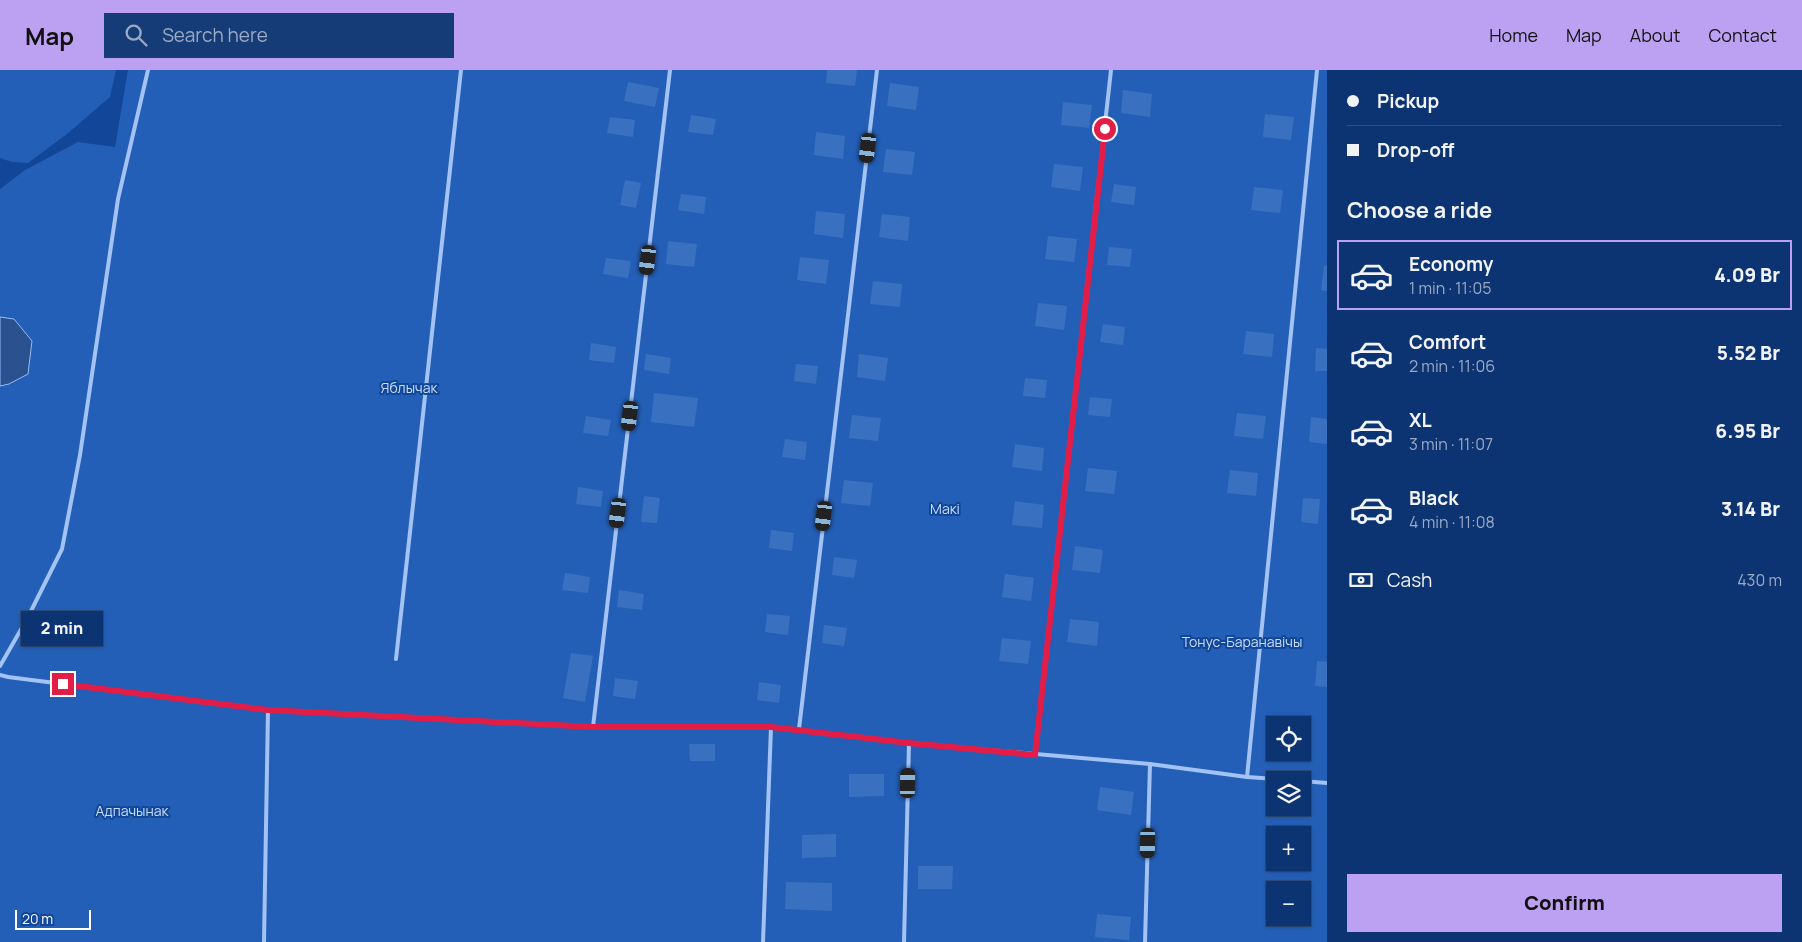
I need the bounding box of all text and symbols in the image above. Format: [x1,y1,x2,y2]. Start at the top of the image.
search box [104,13,454,58]
text: Map [25,19,74,52]
icon: search [122,21,150,49]
text: Search here [162,22,268,48]
text: Home [1489,23,1538,47]
text: Map [1566,23,1602,47]
text: About [1630,23,1680,47]
text: Contact [1708,23,1777,47]
text: Pickup [1377,88,1439,114]
route start [1094,118,1116,140]
car [858,132,877,164]
text: Drop-off [1377,137,1454,163]
text: Choose a ride [1347,195,1492,225]
car [638,244,657,276]
text: Economy [1409,251,1493,277]
icon: car [1349,253,1394,298]
text: 4.09 Br [1714,262,1780,288]
text: 1 min · 11:05 [1409,277,1492,299]
text: Comfort [1409,329,1486,355]
icon: car [1349,331,1394,376]
text: 5.52 Br [1717,340,1780,366]
text: 2 min · 11:06 [1409,355,1495,377]
park label: Яблычак [381,378,438,397]
car [620,400,639,432]
text: XL [1409,407,1432,433]
icon: car [1349,409,1394,454]
text: 6.95 Br [1715,418,1780,444]
text: 3 min · 11:07 [1409,433,1493,455]
text: Black [1409,485,1458,511]
icon: car [1349,487,1394,532]
text: 3.14 Br [1721,496,1780,522]
car [608,497,627,529]
park label: Макі [930,499,960,518]
car [814,500,833,532]
text: 4 min · 11:08 [1409,511,1495,533]
icon: cash [1347,566,1375,594]
text: Cash [1387,567,1432,593]
text: 430 m [1737,569,1782,591]
callout: 2 min [22,612,104,646]
text: 2 min [41,617,83,639]
park label: Тонус-Баранавічы [1182,632,1302,651]
route end [52,673,74,695]
map controls [1266,716,1311,926]
button: locate [1266,716,1311,761]
car [900,768,915,798]
button: layers [1266,771,1311,816]
park label: Адпачынак [96,801,170,820]
button: + [1266,826,1311,871]
car [1140,828,1155,858]
button: Confirm [1347,874,1782,932]
button: − [1266,881,1311,926]
scale bar [15,907,91,930]
text: 20 m [22,909,53,928]

